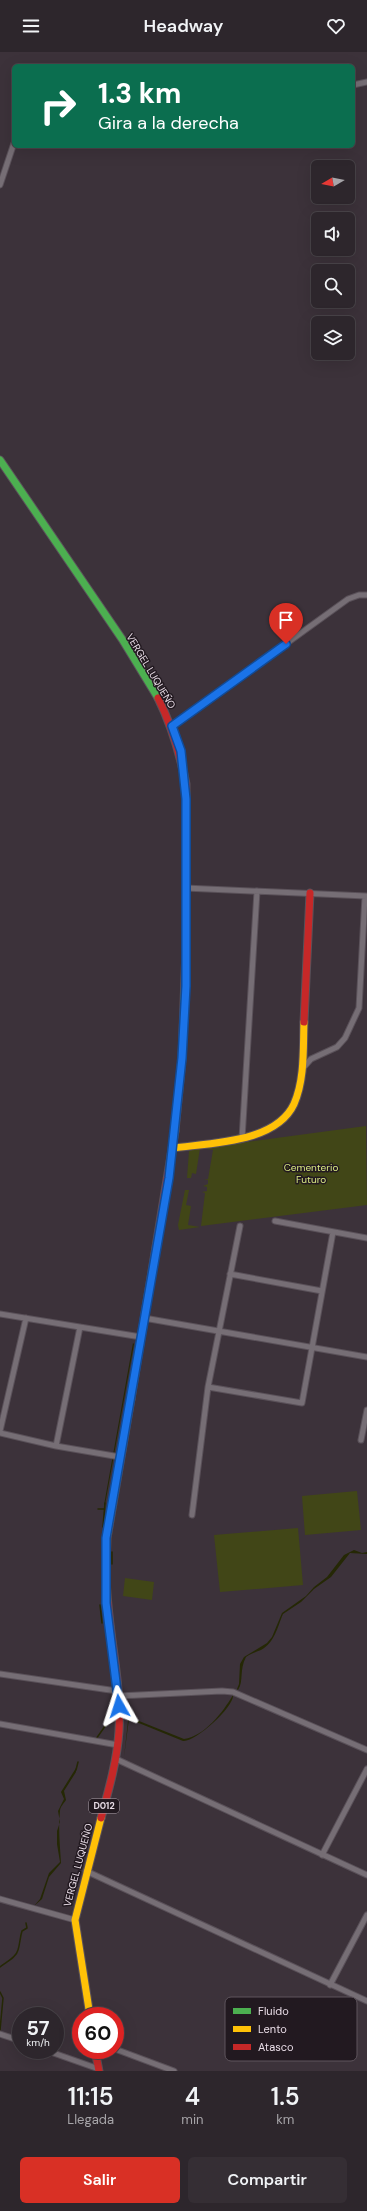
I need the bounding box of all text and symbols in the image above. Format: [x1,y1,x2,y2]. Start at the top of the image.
text: Headway [144,14,223,38]
icon: menu [20,15,42,37]
icon: heart [325,15,347,37]
text: 1.3 km [98,75,181,112]
icon: right [32,80,84,132]
text: Gira a la derecha [98,111,239,135]
north arrow [311,160,355,204]
map controls [311,160,355,360]
button: sound [311,212,355,256]
button: search [311,264,355,308]
button: layers [311,316,355,360]
pin [269,603,303,644]
icon: arrive [275,609,297,631]
street label: VERGEL LUQUEÑO [123,631,179,711]
park label: Cementerio Futuro [284,1161,338,1186]
position arrow [98,1685,140,1727]
road number: D012 [89,1799,119,1813]
street label: VERGEL LUQUEÑO [61,1822,95,1908]
legend [225,1997,357,2061]
text: Fluido [258,2004,289,2018]
speed limit sign: 60 [72,2007,124,2059]
text: 57 [26,2015,50,2041]
text: Lento [258,2022,287,2036]
text: km/h [26,2036,50,2049]
text: Atasco [258,2040,293,2054]
text: 11:15 [68,2081,113,2112]
text: 4 [185,2081,200,2112]
text: 1.5 [271,2081,300,2112]
text: Llegada [67,2111,114,2128]
text: min [181,2111,203,2128]
text: km [276,2111,294,2128]
button: Salir [20,2157,180,2203]
button: Compartir [188,2157,347,2203]

